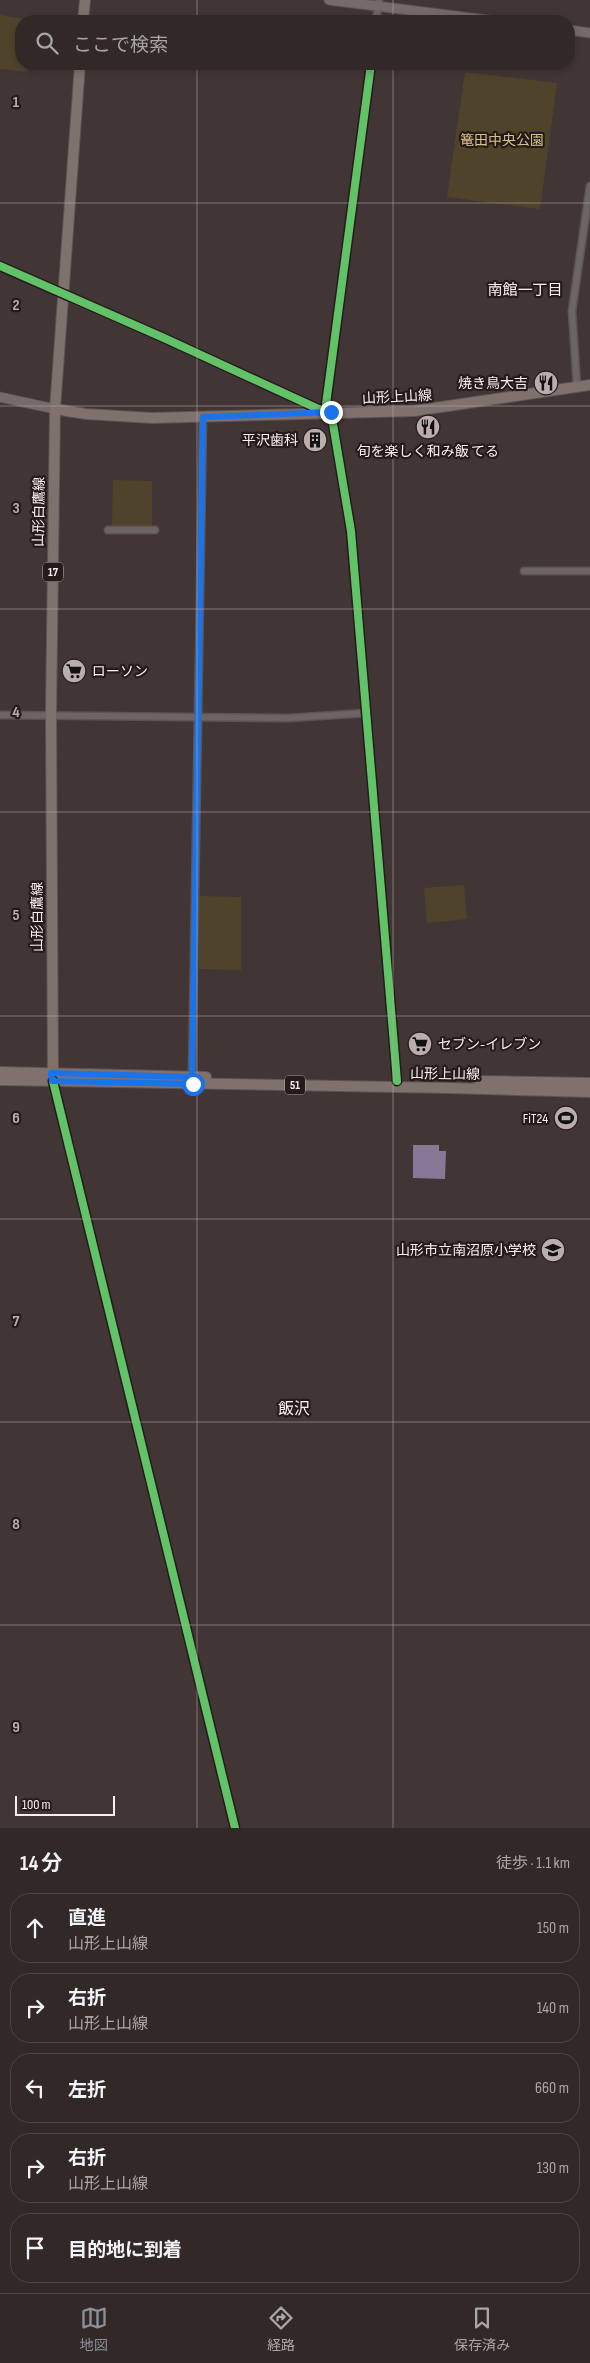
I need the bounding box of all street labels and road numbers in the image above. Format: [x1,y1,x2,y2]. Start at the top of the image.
street label: 山形上山線 [362,387,432,407]
street label: 山形白鷹線 [30,477,48,547]
road number: 17 [43,562,63,582]
street label: 山形白鷹線 [29,882,46,952]
street label: 山形上山線 [410,1065,480,1083]
road number: 51 [285,1076,305,1094]

